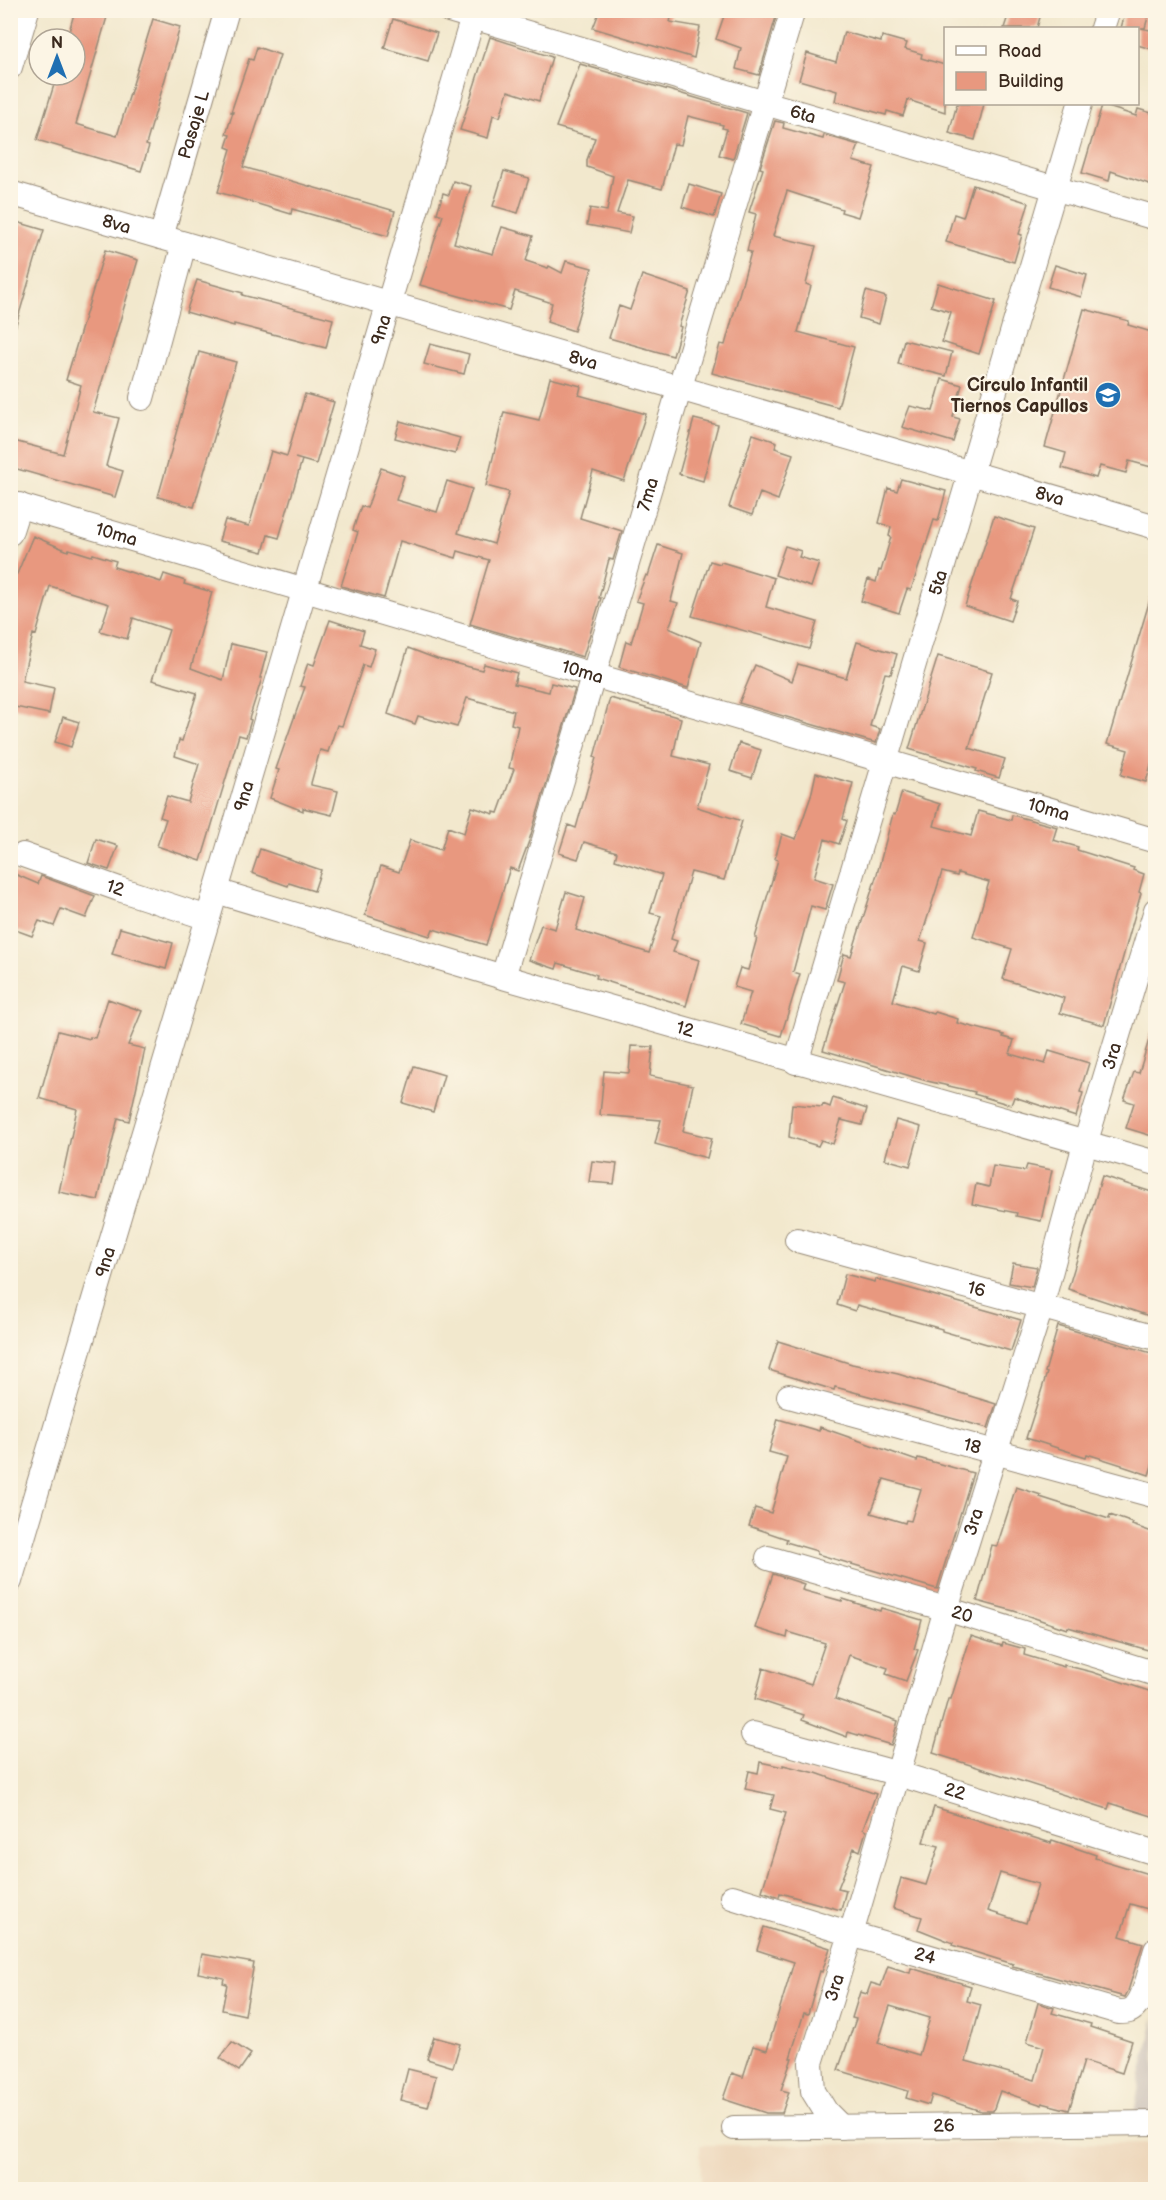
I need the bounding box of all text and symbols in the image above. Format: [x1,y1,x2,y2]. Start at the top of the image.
north arrow [27,27,87,87]
legend [944,27,1139,105]
text: N [51,34,63,53]
text: Road [998,41,1042,62]
text: Building [998,71,1064,92]
street label: Pasaje L [174,88,214,161]
street label: 6ta [787,101,818,128]
street label: 8va [99,210,133,239]
street label: 9na [367,312,396,348]
street label: 8va [566,346,600,375]
place label: Círculo Infantil Tiernos Capullos [951,375,1088,417]
school or university icon: Círculo Infantil Tiernos Capullos [1093,380,1123,410]
street label: 7ma [633,475,663,514]
street label: 8va [1033,482,1067,511]
street label: 10ma [93,519,140,551]
street label: 5ta [925,568,952,598]
street label: 10ma [559,656,606,688]
street label: 9na [230,779,259,814]
street label: 10ma [1025,794,1072,826]
street label: 12 [103,875,127,901]
street label: 12 [674,1017,697,1042]
street label: 3ra [1098,1040,1126,1072]
street label: 9na [91,1244,120,1280]
street label: 16 [965,1277,988,1302]
street label: 18 [961,1434,983,1459]
street label: 3ra [960,1506,988,1538]
street label: 20 [949,1601,975,1628]
street label: 22 [942,1779,968,1805]
street label: 24 [912,1943,938,1969]
street label: 3ra [821,1971,849,2004]
street label: 26 [933,2115,955,2137]

